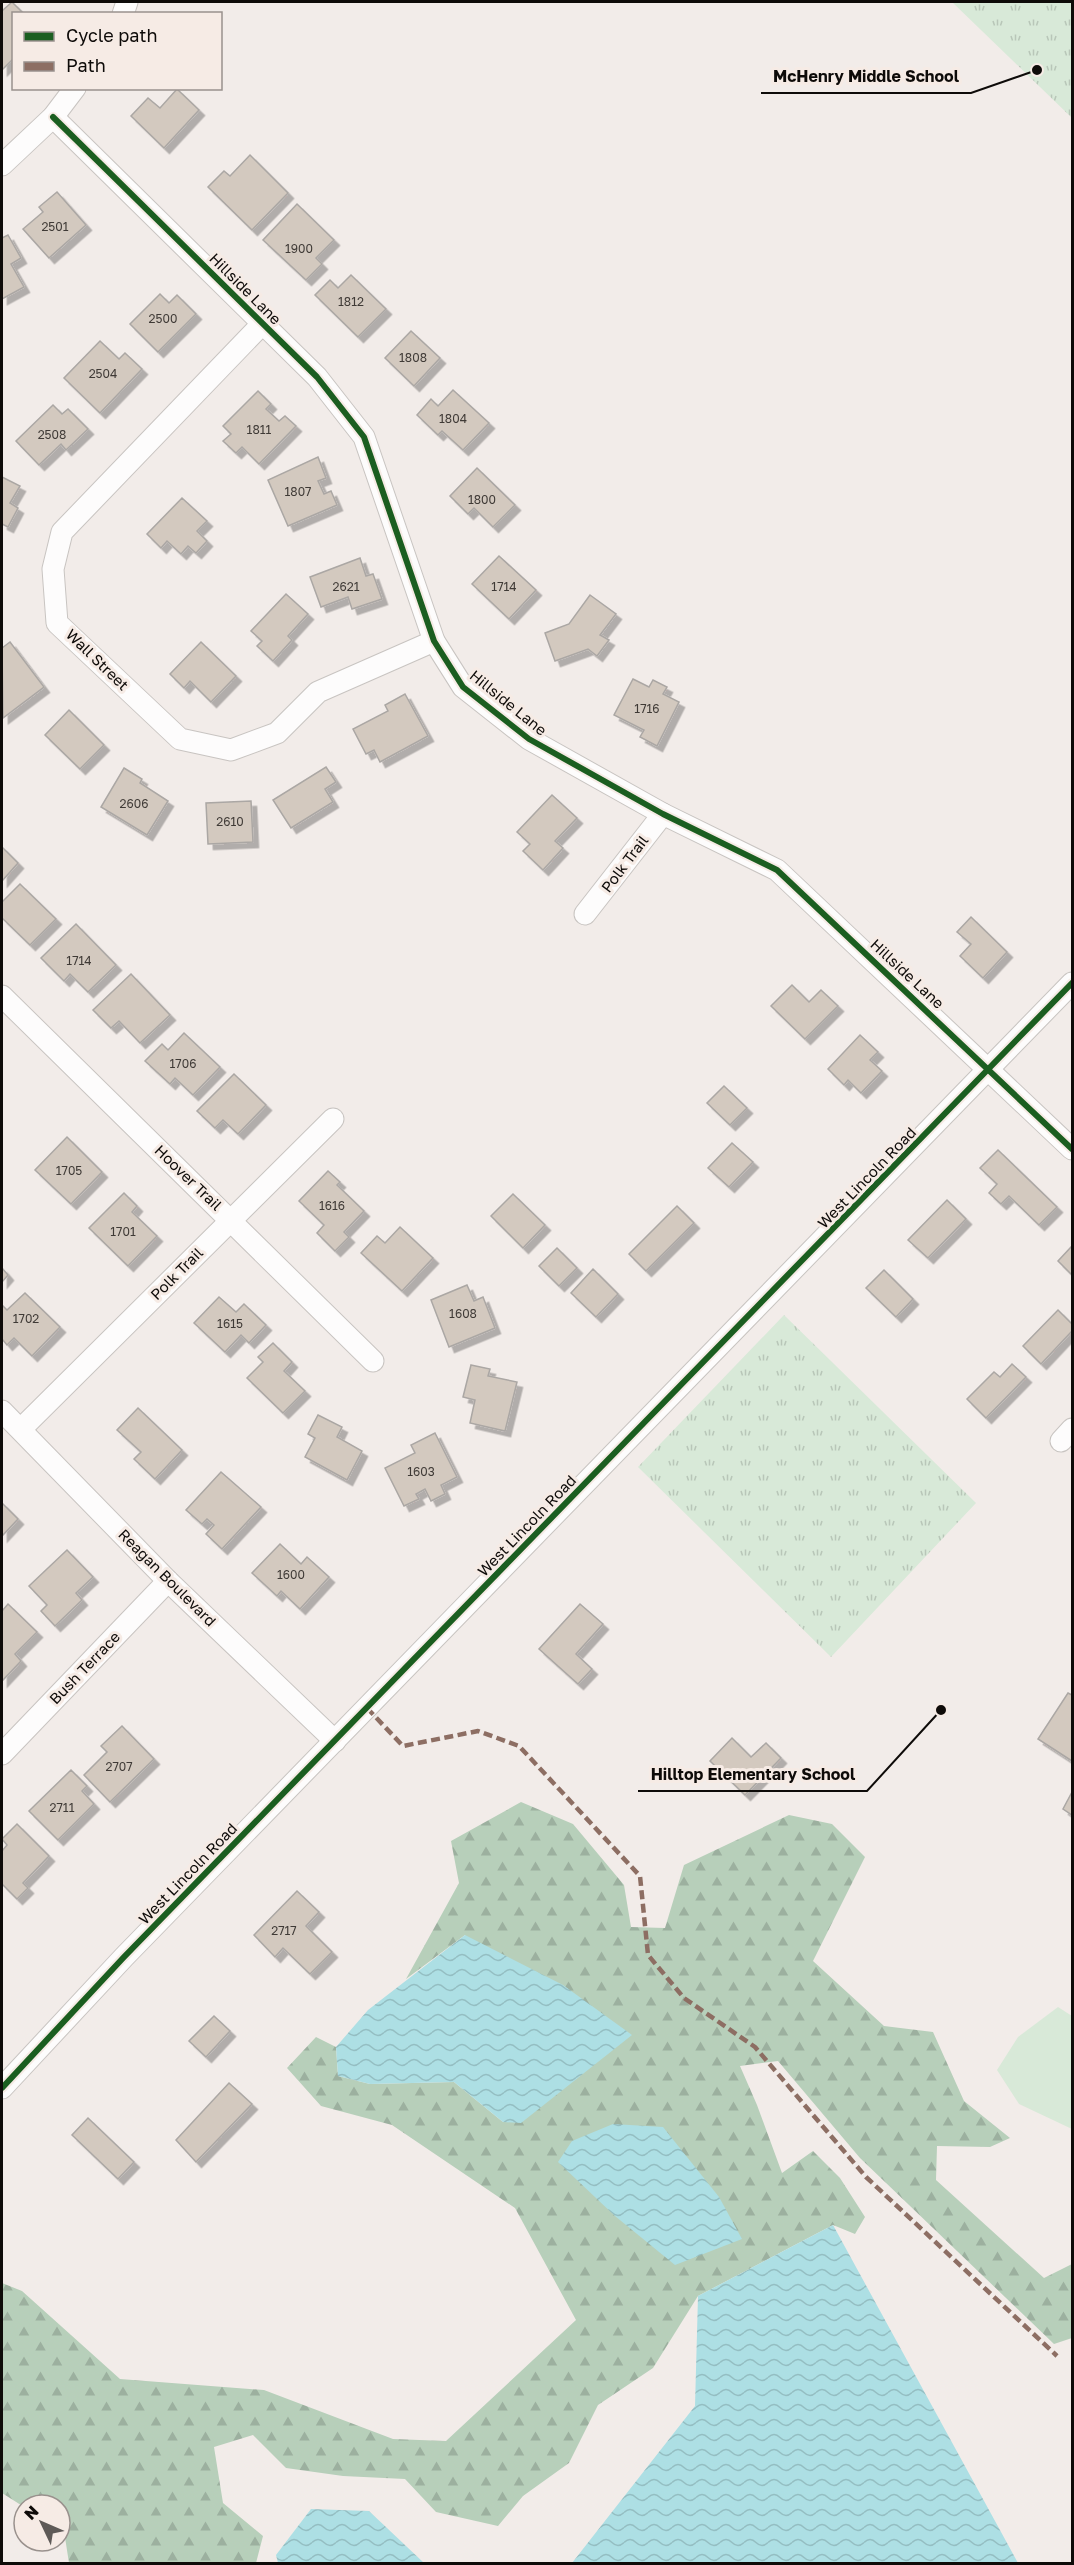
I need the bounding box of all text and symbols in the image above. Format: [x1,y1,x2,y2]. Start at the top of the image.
legend [12,12,222,90]
text: Cycle path [66,24,158,46]
text: Path [66,54,106,76]
callout: McHenry Middle School [761,59,971,93]
text: McHenry Middle School [773,66,960,86]
house number: 2501 [41,219,69,234]
house number: 1900 [285,241,313,256]
street label: Hillside Lane [206,249,285,328]
house number: 1812 [338,294,364,309]
house number: 2500 [149,311,177,326]
house number: 1808 [399,350,427,365]
house number: 2504 [89,366,117,381]
house number: 1804 [439,411,467,426]
house number: 1811 [247,422,272,437]
house number: 2508 [38,427,66,442]
house number: 1807 [285,484,311,499]
house number: 1800 [468,492,496,507]
house number: 2621 [332,579,360,594]
house number: 1714 [491,579,517,594]
street label: Wall Street [63,625,133,694]
street label: Hillside Lane [467,666,551,739]
house number: 1716 [634,701,660,716]
house number: 2606 [120,796,148,811]
house number: 2610 [216,814,244,829]
street label: Polk Trail [597,831,652,895]
street label: Hillside Lane [867,935,948,1012]
house number: 1714 [66,953,92,968]
house number: 1706 [170,1056,196,1071]
street label: West Lincoln Road [813,1123,919,1232]
street label: Hoover Trail [151,1141,226,1214]
house number: 1705 [56,1163,82,1178]
house number: 1616 [319,1198,345,1213]
house number: 1701 [110,1224,136,1239]
street label: Polk Trail [146,1243,206,1303]
house number: 1608 [449,1306,477,1321]
house number: 1702 [13,1311,39,1326]
house number: 1615 [217,1316,243,1331]
house number: 1603 [407,1464,435,1479]
street label: West Lincoln Road [473,1471,579,1580]
street label: Reagan Boulevard [115,1525,220,1630]
house number: 1600 [277,1567,305,1582]
street label: Bush Terrace [45,1627,123,1707]
callout: Hilltop Elementary School [638,1757,867,1791]
house number: 2707 [105,1759,133,1774]
text: Hilltop Elementary School [651,1764,856,1784]
house number: 2711 [50,1800,75,1815]
street label: West Lincoln Road [134,1819,240,1928]
house number: 2717 [271,1923,297,1938]
north arrow [12,2493,72,2553]
text: N [20,2501,43,2524]

